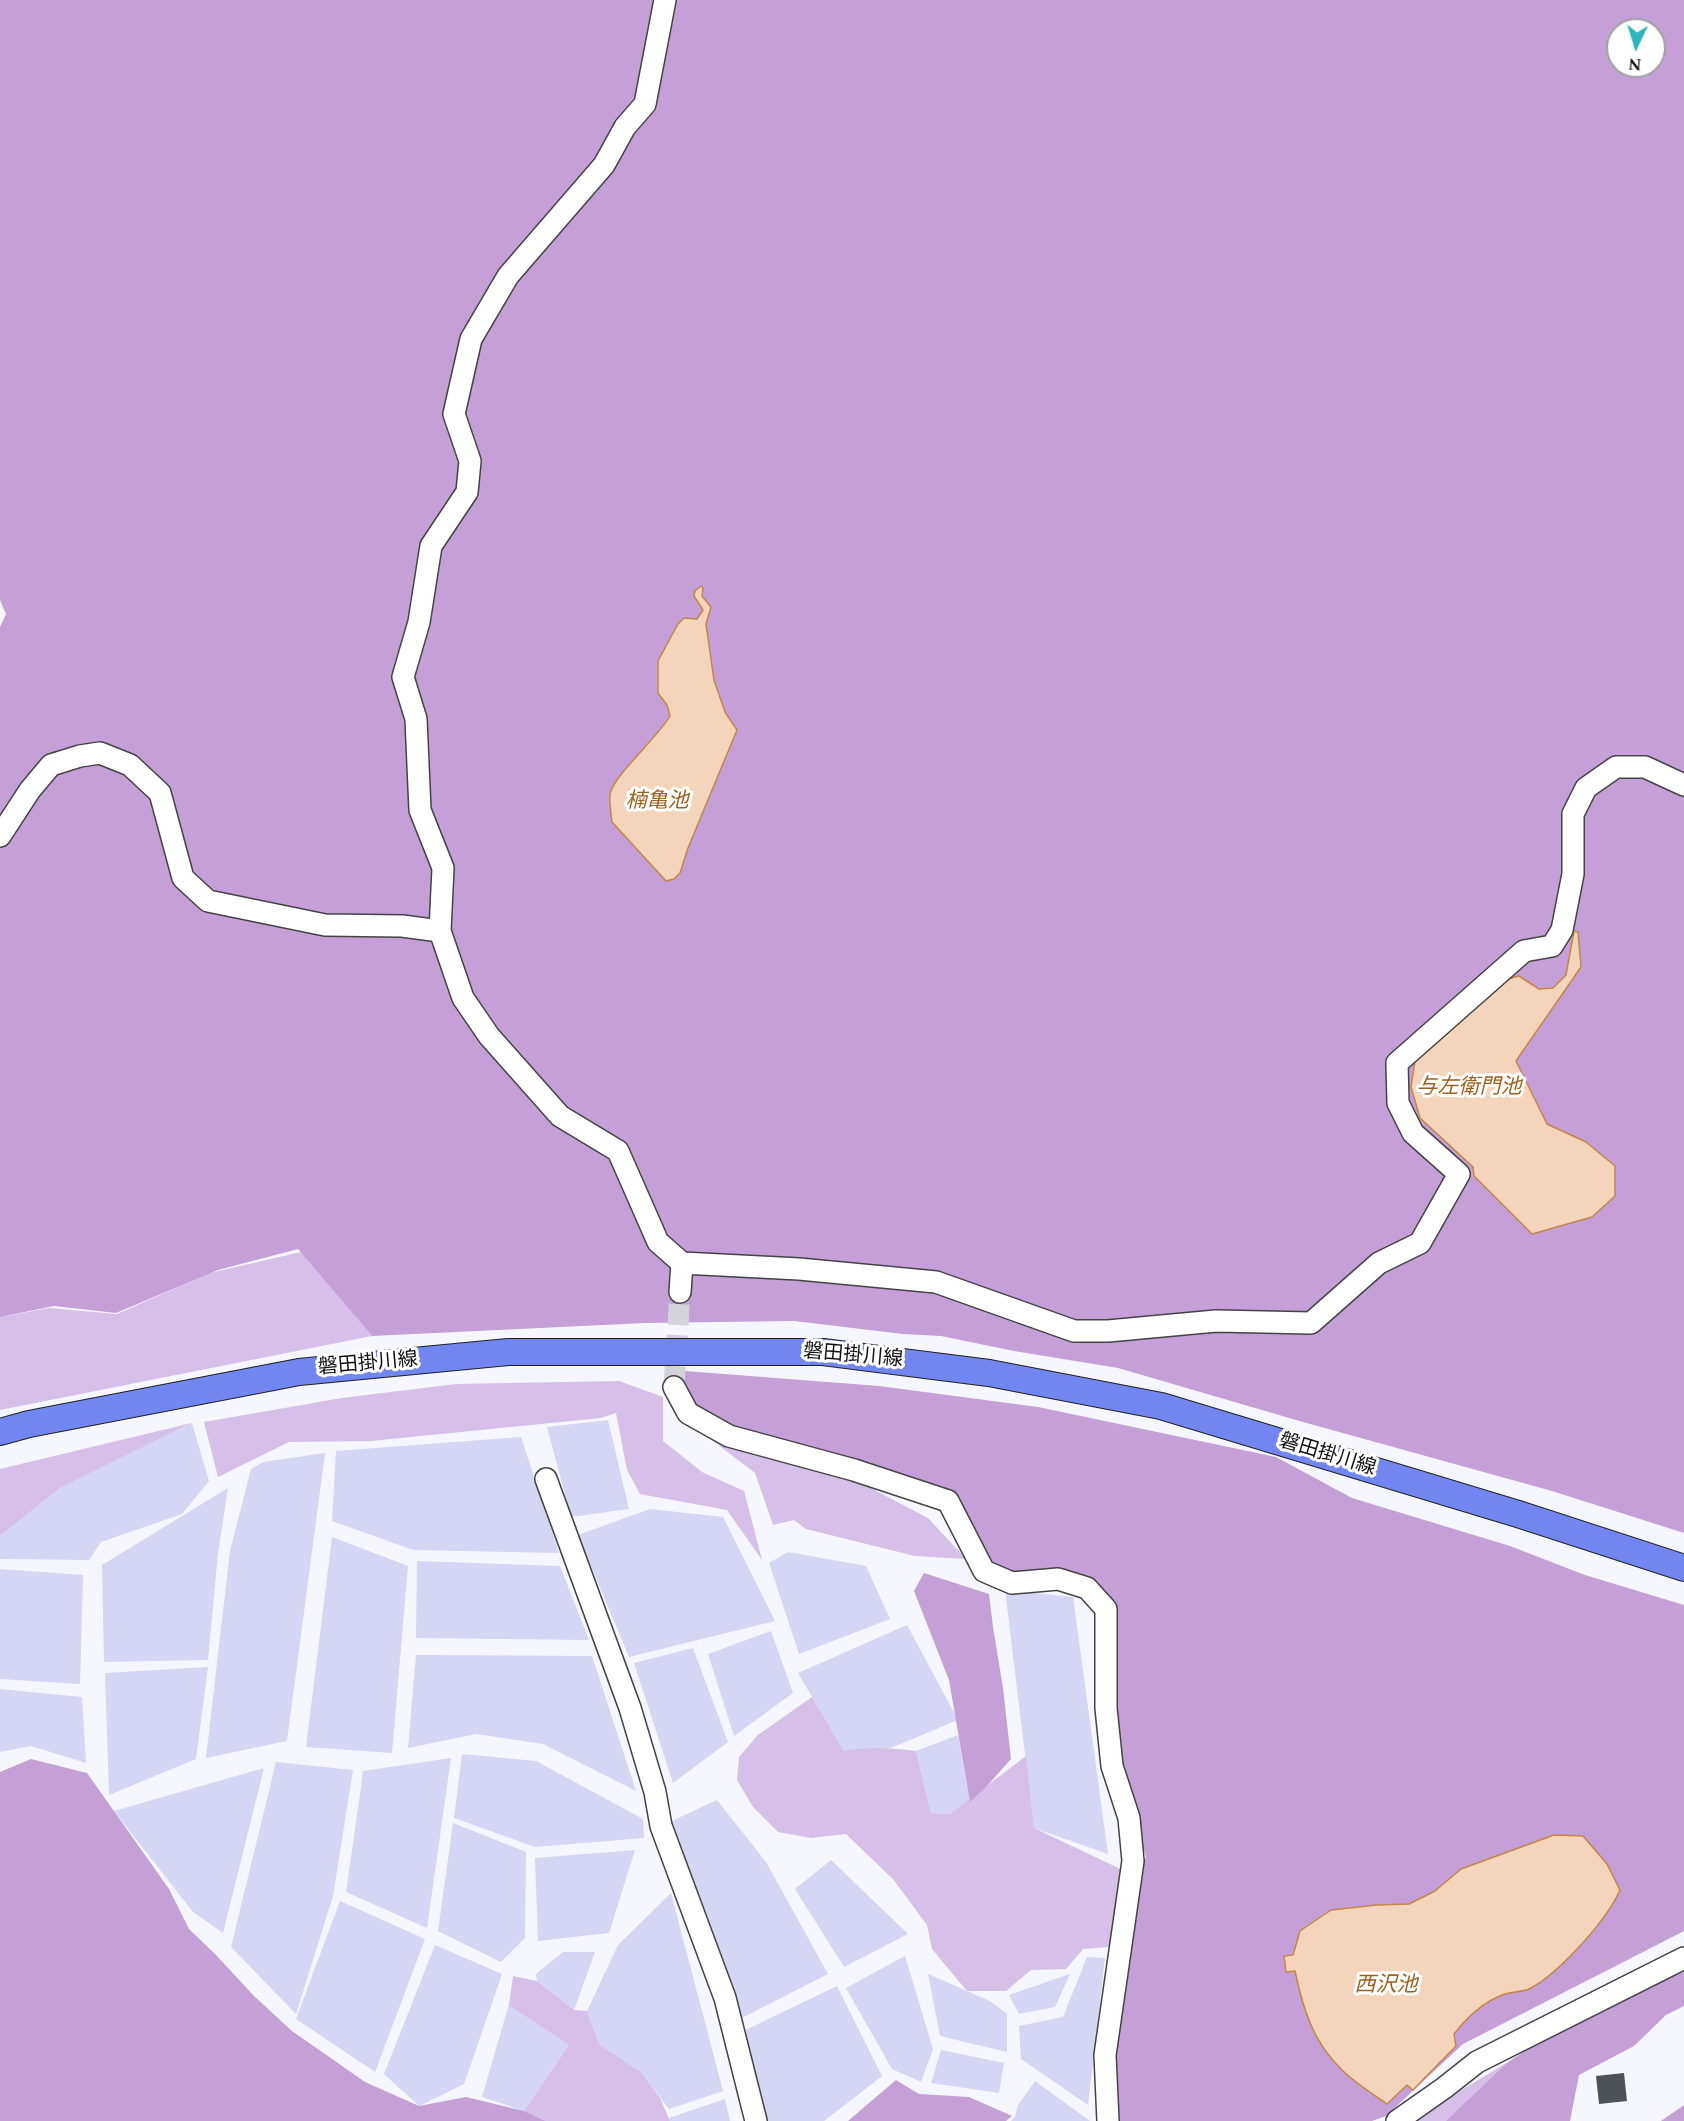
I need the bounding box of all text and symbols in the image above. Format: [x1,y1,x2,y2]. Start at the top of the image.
north arrow [1606,18,1666,78]
text: N [1628,52,1642,76]
water label: 楠亀池 [626,790,688,816]
water label: 与左衛門池 [1417,1076,1521,1102]
street label: 磐田掛川線 [802,1341,904,1373]
street label: 磐田掛川線 [317,1349,419,1381]
street label: 磐田掛川線 [1276,1430,1378,1482]
water label: 西沢池 [1355,1974,1417,2000]

